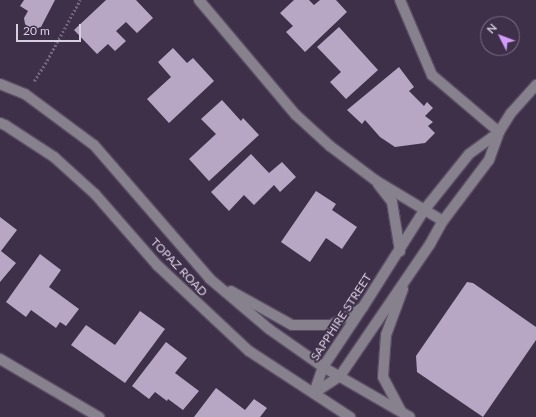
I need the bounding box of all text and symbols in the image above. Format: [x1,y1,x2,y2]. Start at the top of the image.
scale bar [18,16,83,42]
north arrow [480,16,520,56]
text: N [484,21,499,36]
text: 20 m [23,23,50,38]
street label: TOPAZ ROAD [148,235,210,299]
street label: SAPPHIRE STREET [307,271,375,363]

